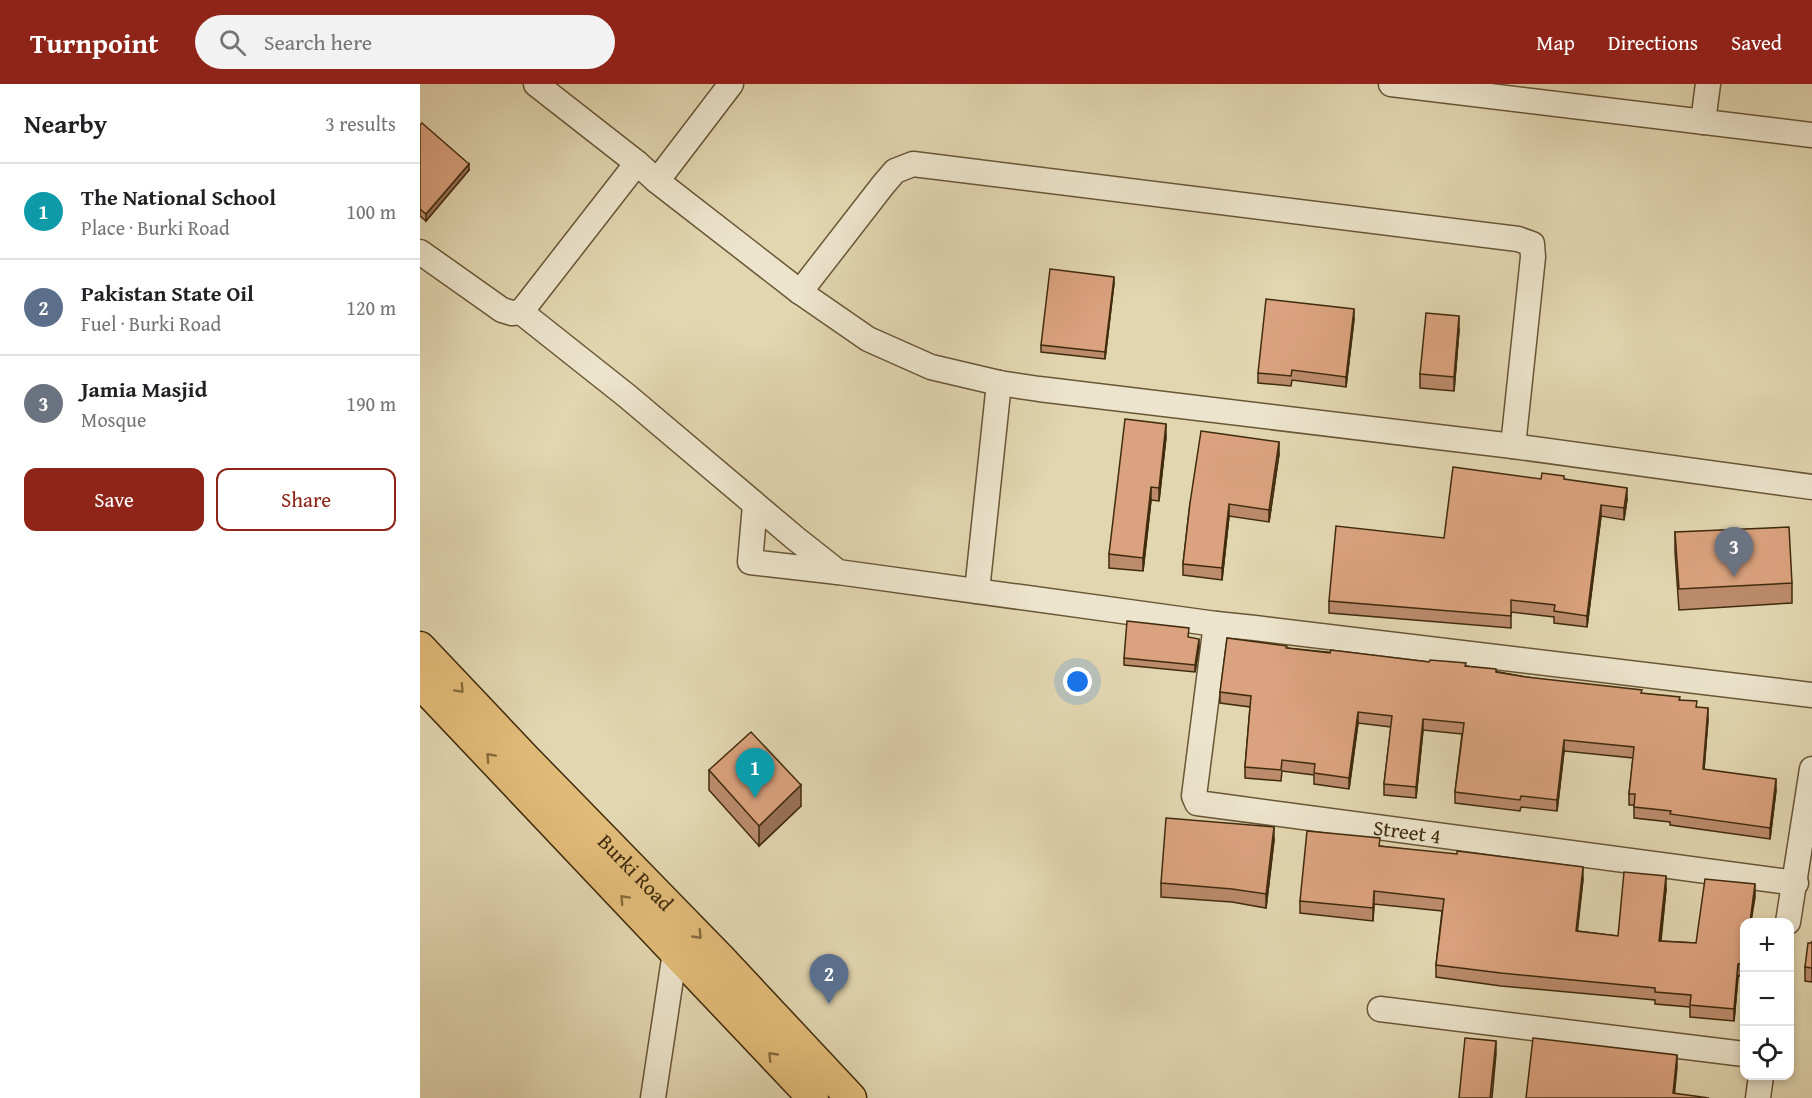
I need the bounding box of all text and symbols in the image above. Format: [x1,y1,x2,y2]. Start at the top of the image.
search box [195,15,615,69]
text: Turnpoint [30,22,159,63]
icon: search [216,26,249,59]
text: Search here [264,26,372,58]
text: Map [1536,27,1575,58]
text: Directions [1608,27,1698,58]
text: Saved [1731,27,1782,58]
text: Nearby [24,104,107,143]
text: 3 results [325,109,396,138]
text: The National School [81,181,276,213]
text: 1 [38,197,49,226]
text: 100 m [346,197,396,226]
text: Place · Burki Road [81,213,230,242]
text: Pakistan State Oil [81,277,254,309]
text: 2 [38,293,49,322]
text: 120 m [346,293,396,322]
text: Fuel · Burki Road [81,309,221,338]
text: Jamia Masjid [81,373,207,405]
text: 3 [38,389,49,418]
text: 190 m [346,389,396,418]
text: Mosque [81,405,146,434]
button: Save [24,468,204,531]
button: Share [216,468,396,531]
pin: 3 [1714,528,1754,577]
your location [1063,667,1092,696]
one-way arrow [453,683,464,693]
pin: 1 [736,748,774,798]
one-way arrow [486,753,497,763]
street label: Street 4 [1371,811,1443,851]
street label: Burki Road [591,826,682,918]
one-way arrow [620,895,631,905]
map controls [1740,918,1794,1080]
button: + [1740,918,1794,972]
one-way arrow [690,928,701,939]
pin: 2 [810,954,848,1004]
button: − [1740,972,1794,1026]
button: locate [1740,1026,1794,1080]
one-way arrow [768,1052,779,1062]

